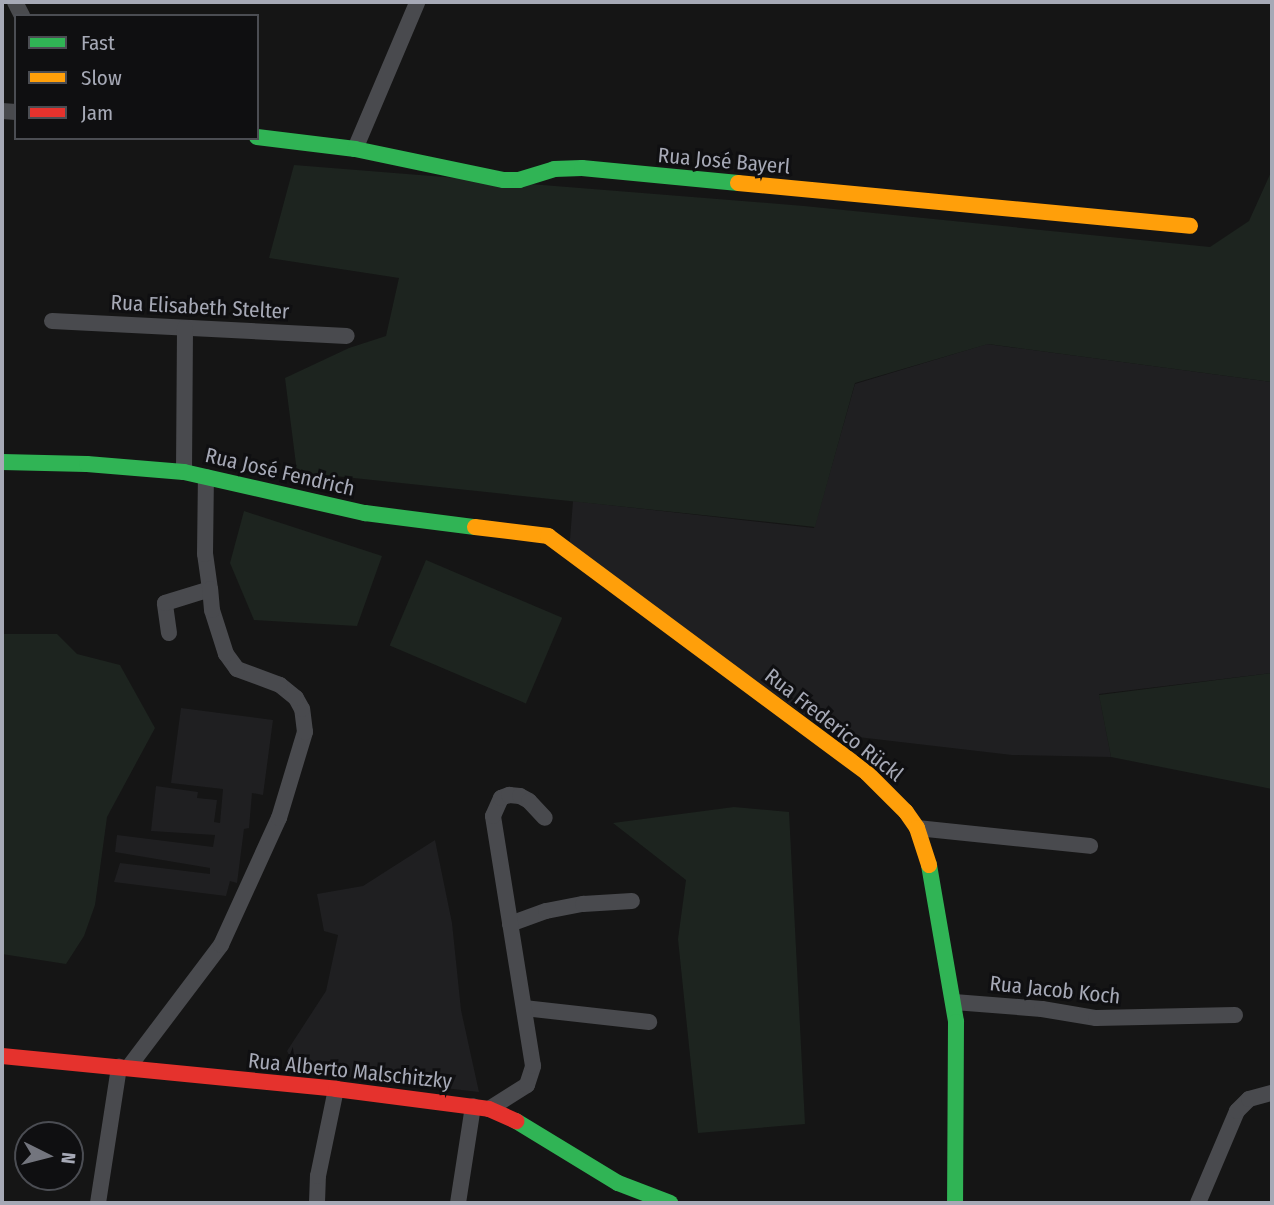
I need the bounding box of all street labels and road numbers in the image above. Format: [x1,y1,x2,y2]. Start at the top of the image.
street label: Rua José Bayerl [657,143,791,179]
street label: Rua Elisabeth Stelter [110,290,290,324]
street label: Rua José Fendrich [203,443,357,501]
street label: Rua Frederico Rückl [760,663,908,787]
street label: Rua Jacob Koch [988,971,1122,1009]
street label: Rua Alberto Malschitzky [247,1048,453,1094]

